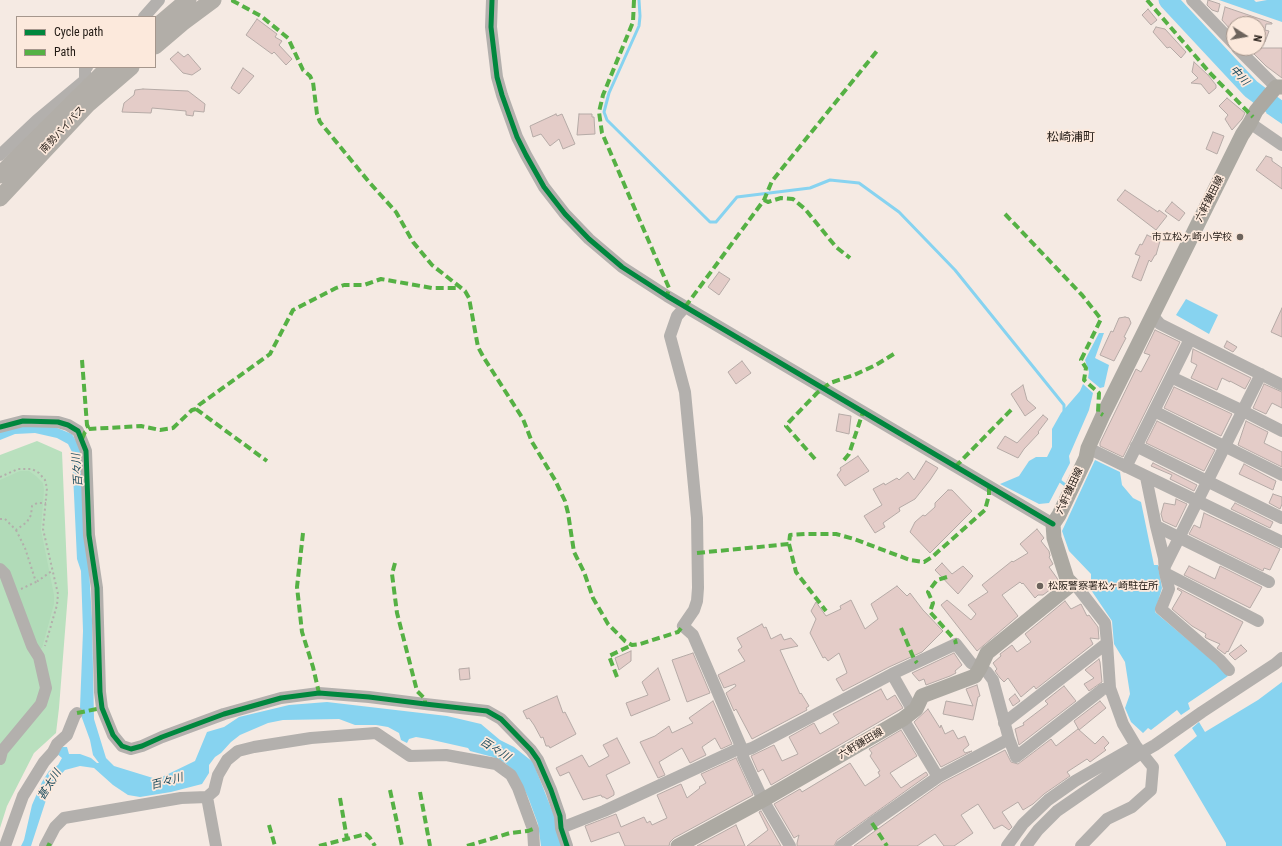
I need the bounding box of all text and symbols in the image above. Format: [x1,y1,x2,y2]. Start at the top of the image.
legend [16,16,156,68]
north arrow [1226,16,1266,56]
text: Cycle path [54,25,103,39]
text: N [1250,34,1264,43]
text: Path [54,45,76,59]
water label: 中川 [1227,63,1251,89]
street label: 南勢バイパス [38,104,88,156]
district label: 松崎浦町 [1047,131,1095,145]
street label: 六軒鎌田線 [1193,174,1227,224]
place label: 市立松ヶ崎小学校 [1152,231,1232,243]
marker: 市立松ヶ崎小学校 [1235,232,1245,242]
water label: 百々川 [70,453,86,487]
street label: 六軒鎌田線 [1054,466,1086,516]
place label: 松阪警察署松ヶ崎駐在所 [1048,580,1158,592]
marker: 松阪警察署松ヶ崎駐在所 [1035,581,1045,591]
street label: 六軒鎌田線 [836,726,886,762]
water label: 百々川 [478,736,512,764]
water label: 甚太川 [36,768,64,802]
water label: 百々川 [149,771,185,793]

